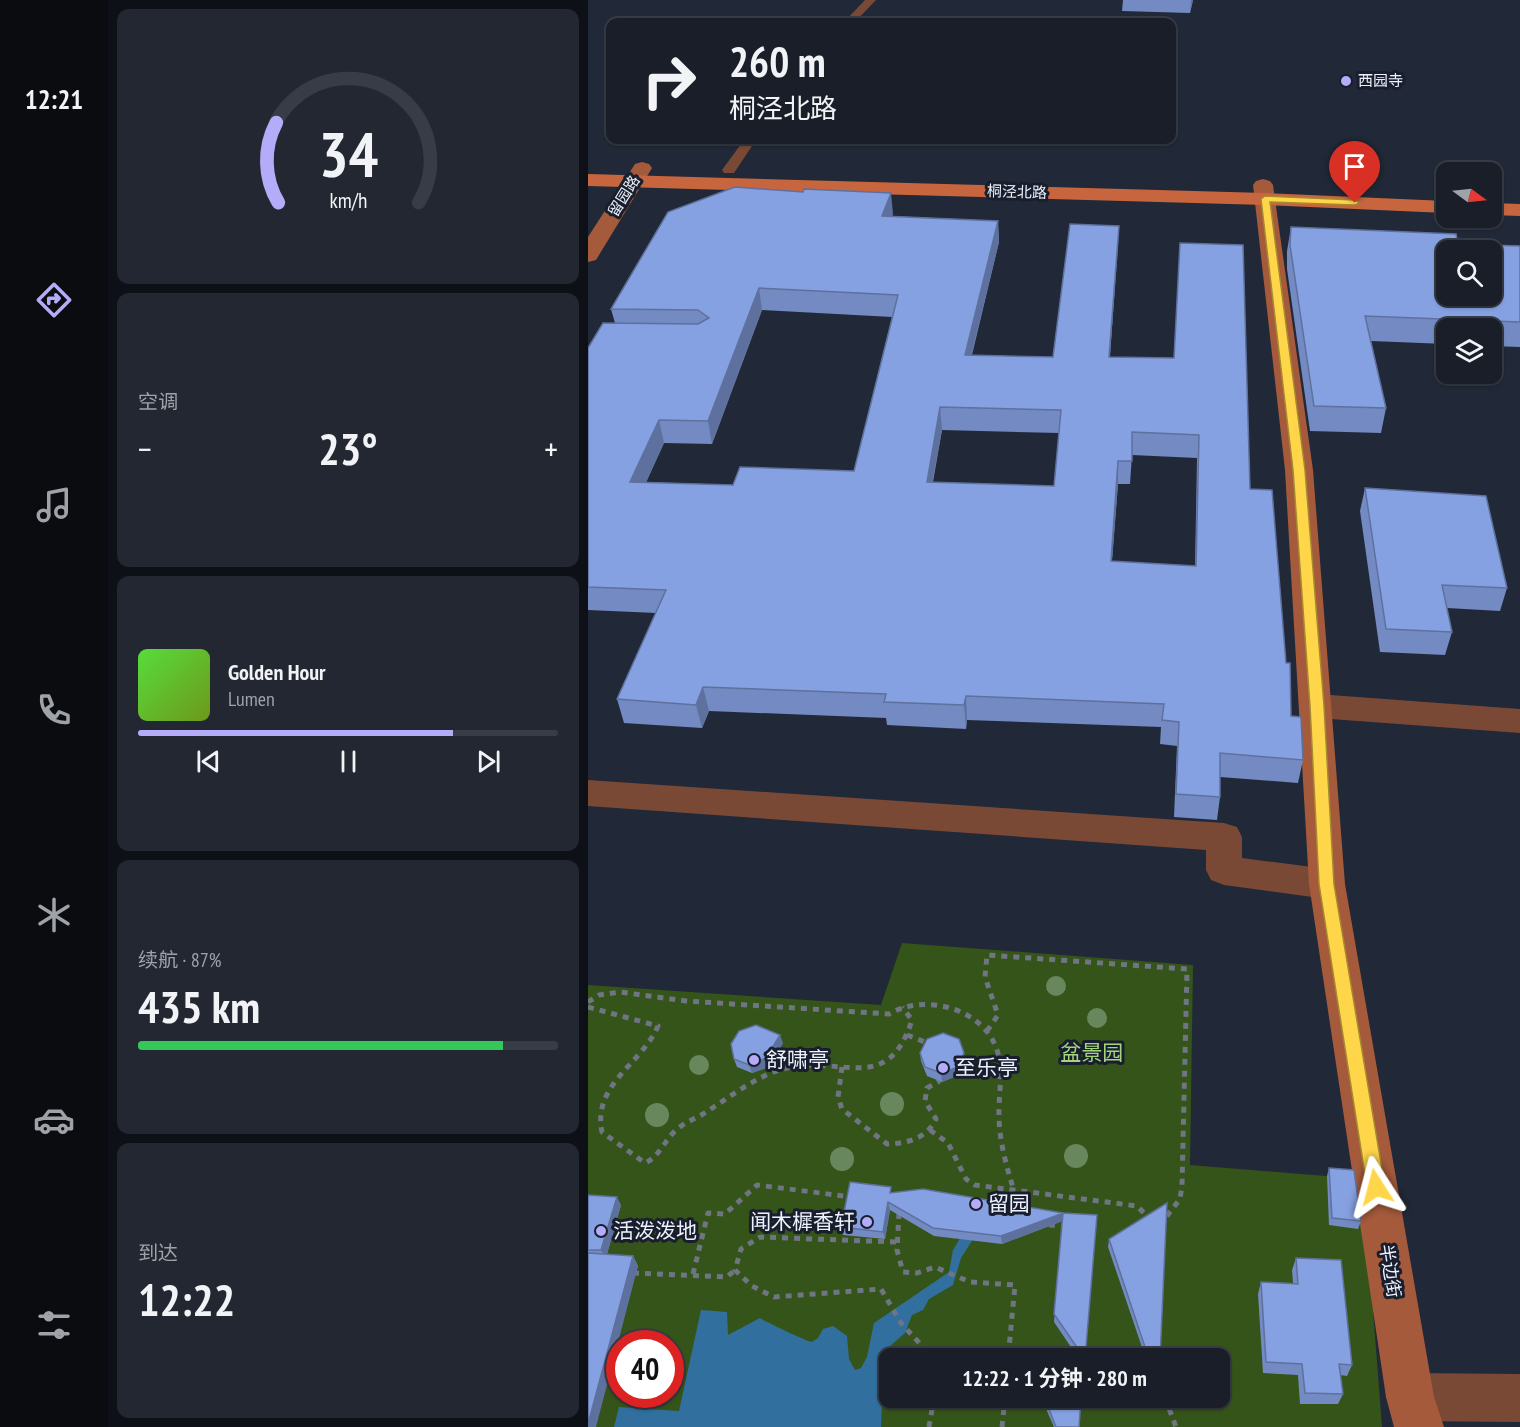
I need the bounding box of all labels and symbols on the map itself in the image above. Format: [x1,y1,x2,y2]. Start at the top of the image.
place label: 西园寺 [1358,71,1403,90]
marker: 西园寺 [1339,74,1353,88]
pin [1329,141,1380,203]
north arrow [1436,162,1502,228]
street label: 留园路 [604,172,644,220]
street label: 桐泾北路 [987,181,1047,202]
park label: 盆景园 [1061,1039,1124,1066]
place label: 舒啸亭 [766,1046,829,1073]
marker: 舒啸亭 [747,1053,761,1067]
place label: 至乐亭 [955,1054,1018,1081]
marker: 至乐亭 [936,1061,950,1075]
position arrow [1344,1155,1408,1219]
place label: 留园 [988,1190,1030,1217]
marker: 留园 [969,1197,983,1211]
place label: 闻木樨香轩 [750,1208,855,1235]
marker: 闻木樨香轩 [860,1215,874,1229]
place label: 活泼泼地 [613,1217,697,1244]
marker: 活泼泼地 [594,1224,608,1238]
street label: 半边街 [1375,1242,1406,1299]
speed limit sign: 40 [606,1330,684,1408]

